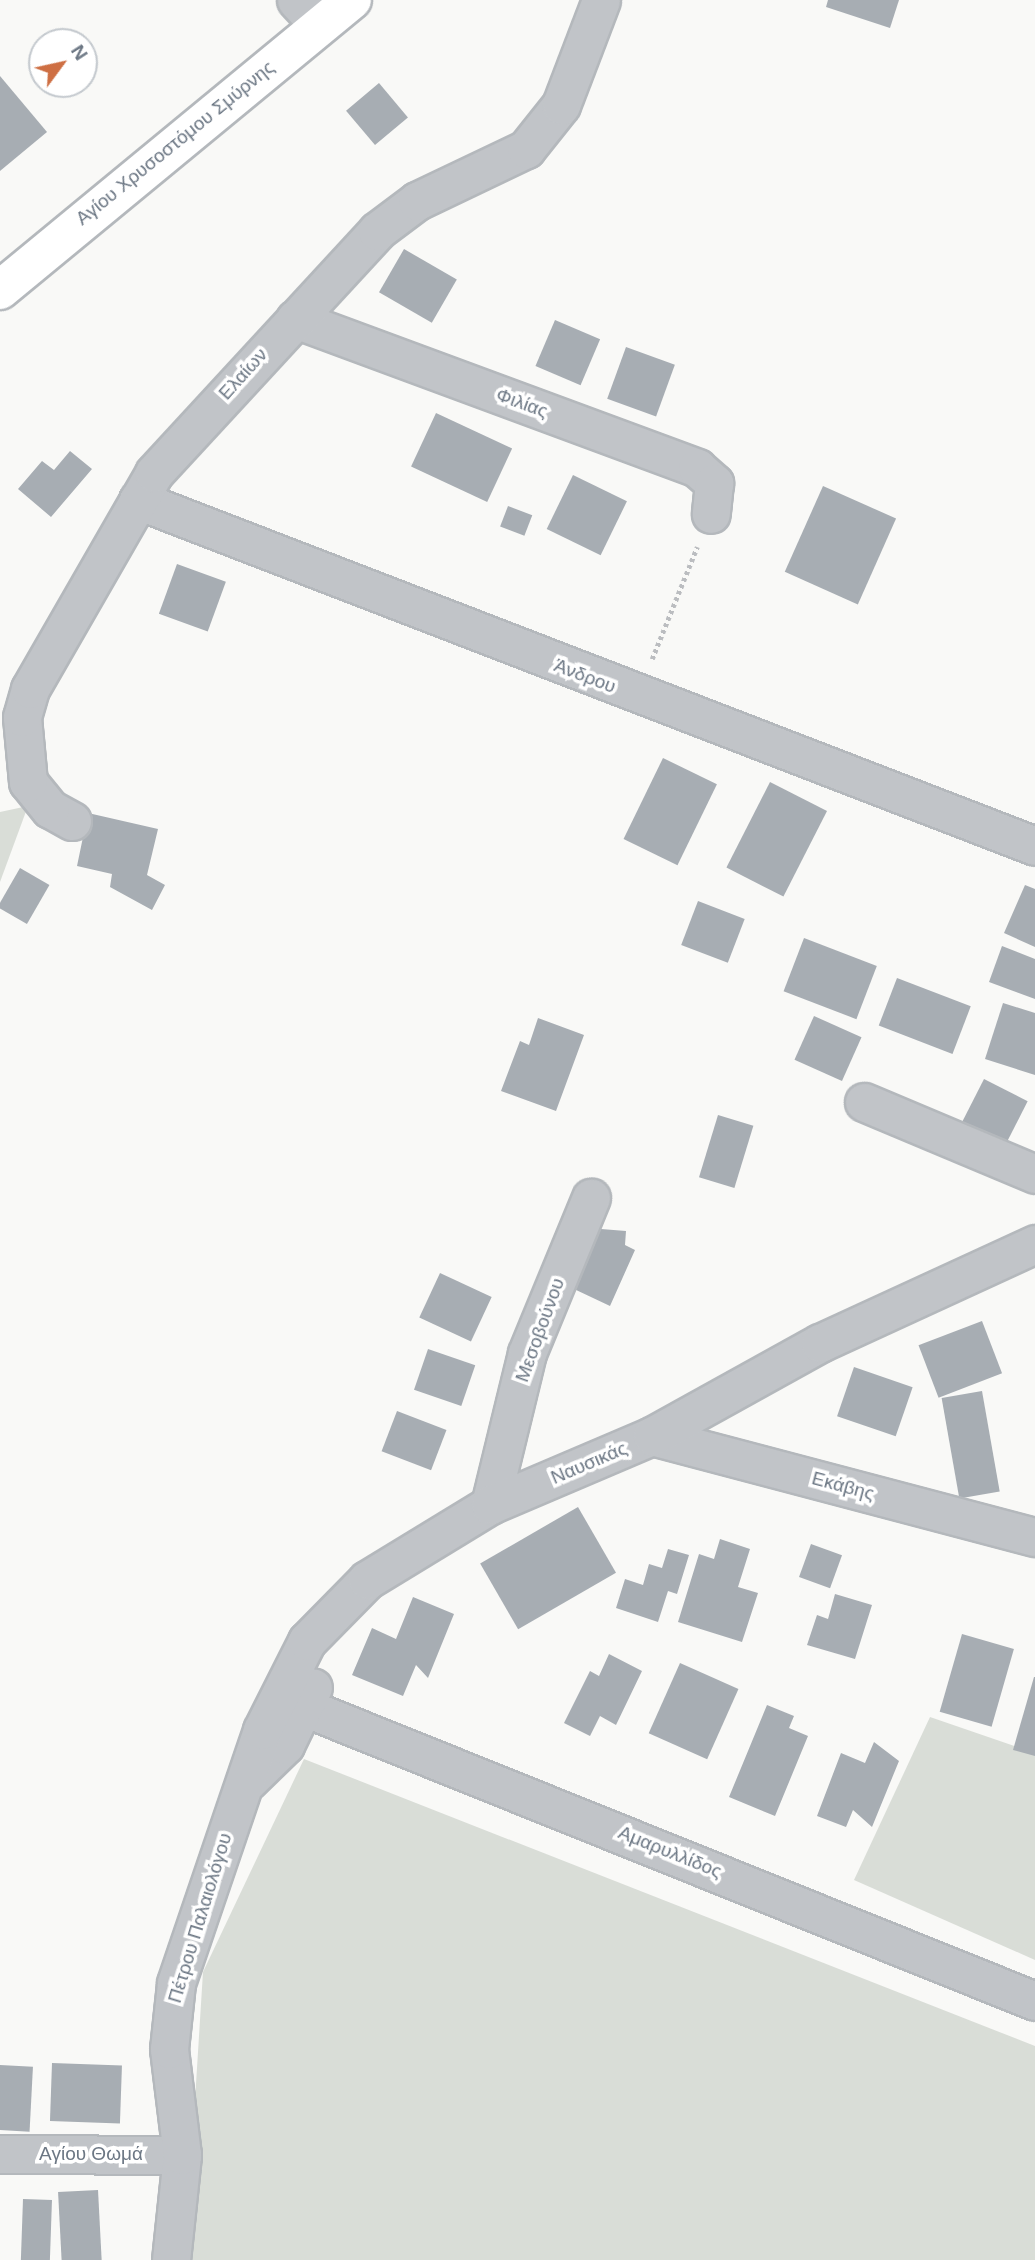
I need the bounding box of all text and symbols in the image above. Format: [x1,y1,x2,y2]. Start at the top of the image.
north arrow [28,28,98,98]
text: N [67,41,92,64]
street label: Αγίου Χρυσοστόμου Σμύρνης [71,56,279,230]
street label: Ελαίων [214,344,272,404]
street label: Φιλίας [493,383,551,423]
street label: Άνδρου [551,654,619,698]
street label: Μεσοβούνου [511,1275,569,1385]
street label: Ναυσικάς [548,1437,630,1489]
street label: Εκάβης [809,1467,877,1505]
street label: Αμαρυλλίδος [615,1821,725,1883]
street label: Πέτρου Παλαιολόγου [163,1830,237,2006]
street label: Αγίου Θωμά [39,2143,143,2165]

